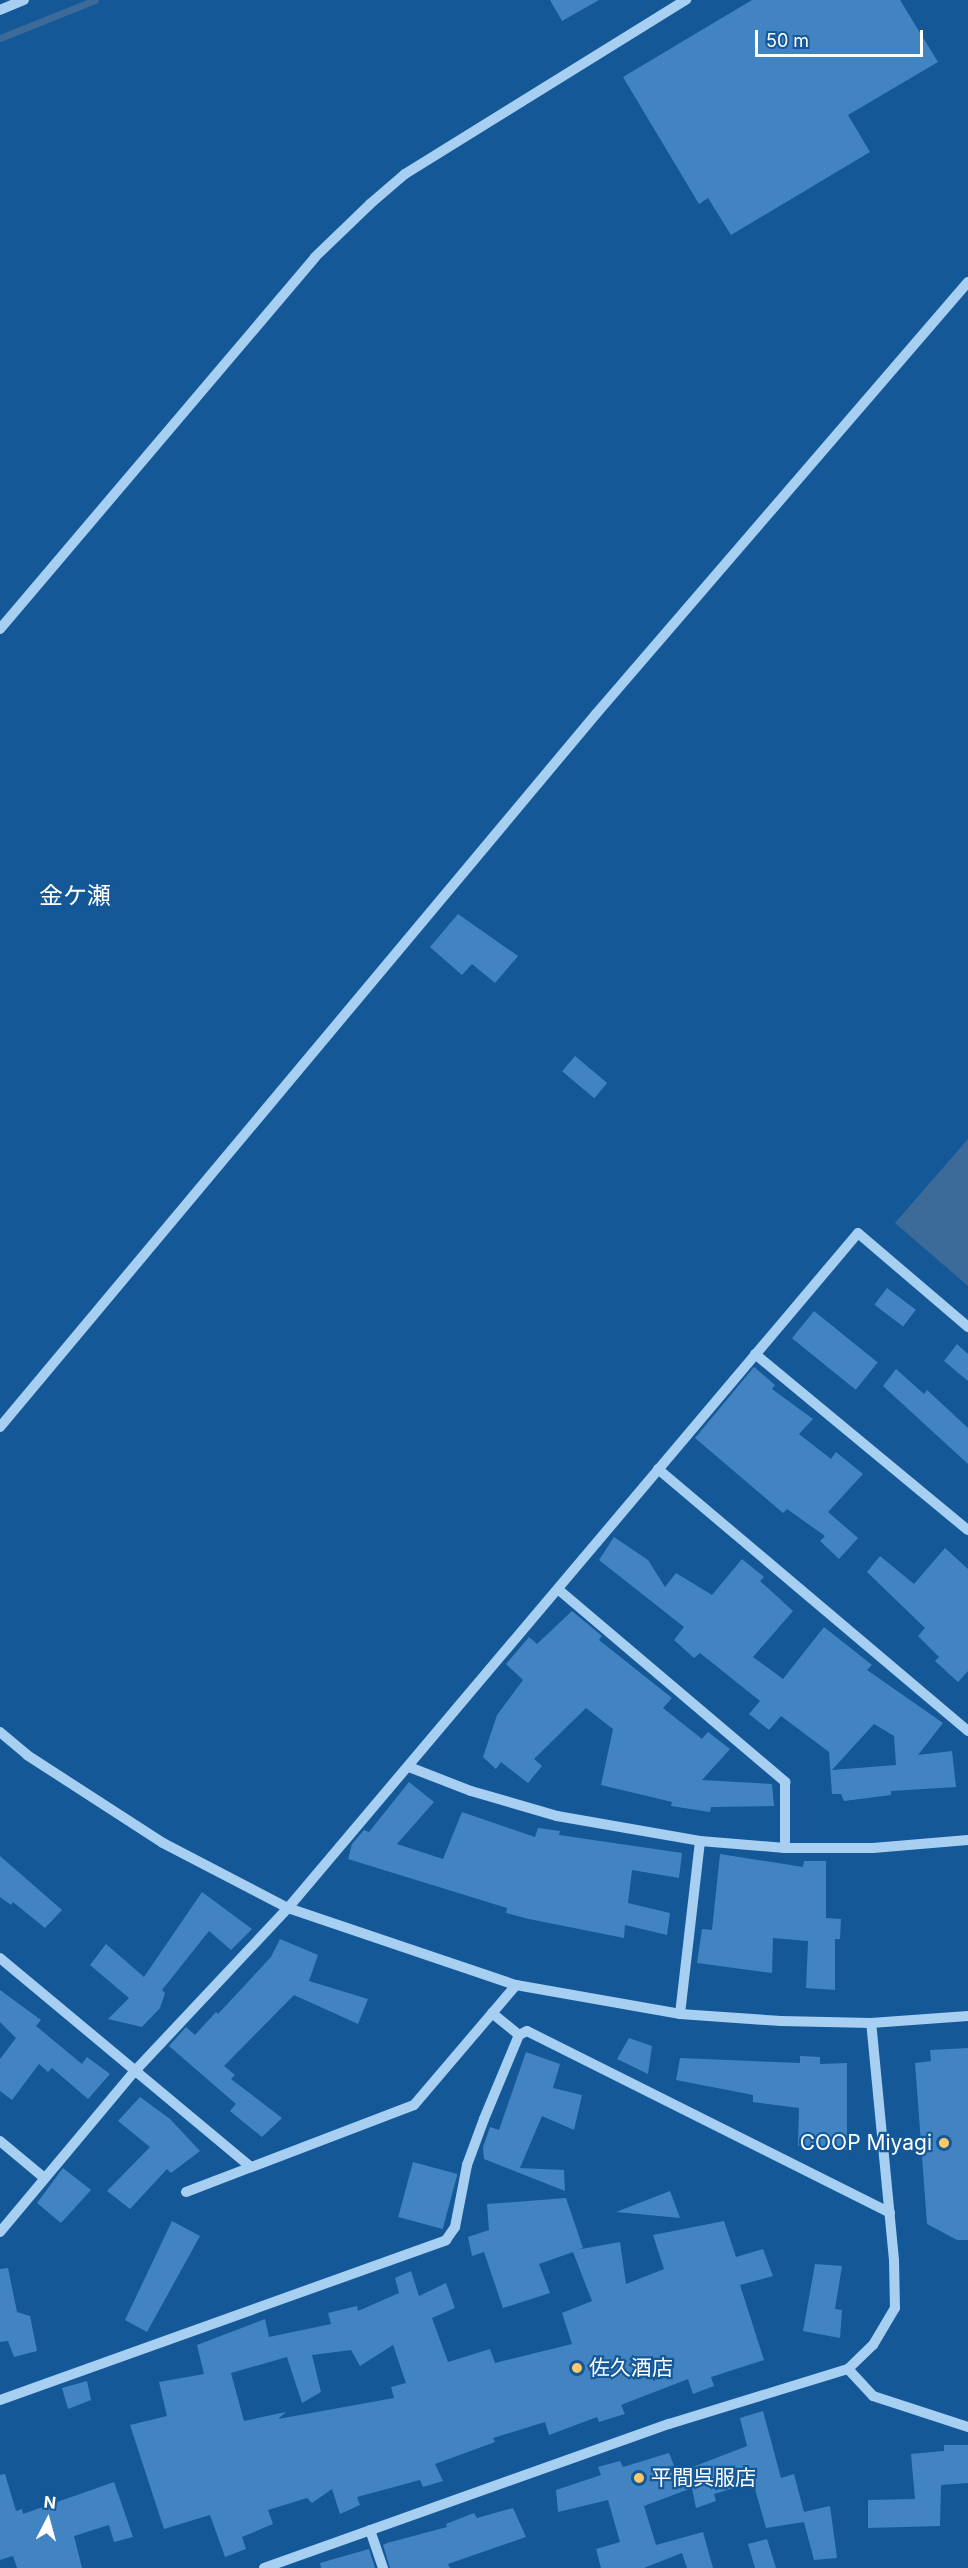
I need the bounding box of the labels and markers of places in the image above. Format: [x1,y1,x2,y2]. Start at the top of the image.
place label: COOP Miyagi [800,2130,932,2156]
marker: COOP Miyagi [937,2136,951,2150]
place label: 佐久酒店 [589,2355,673,2381]
marker: 佐久酒店 [570,2361,584,2375]
place label: 平間呉服店 [651,2465,756,2491]
marker: 平間呉服店 [632,2471,646,2485]

